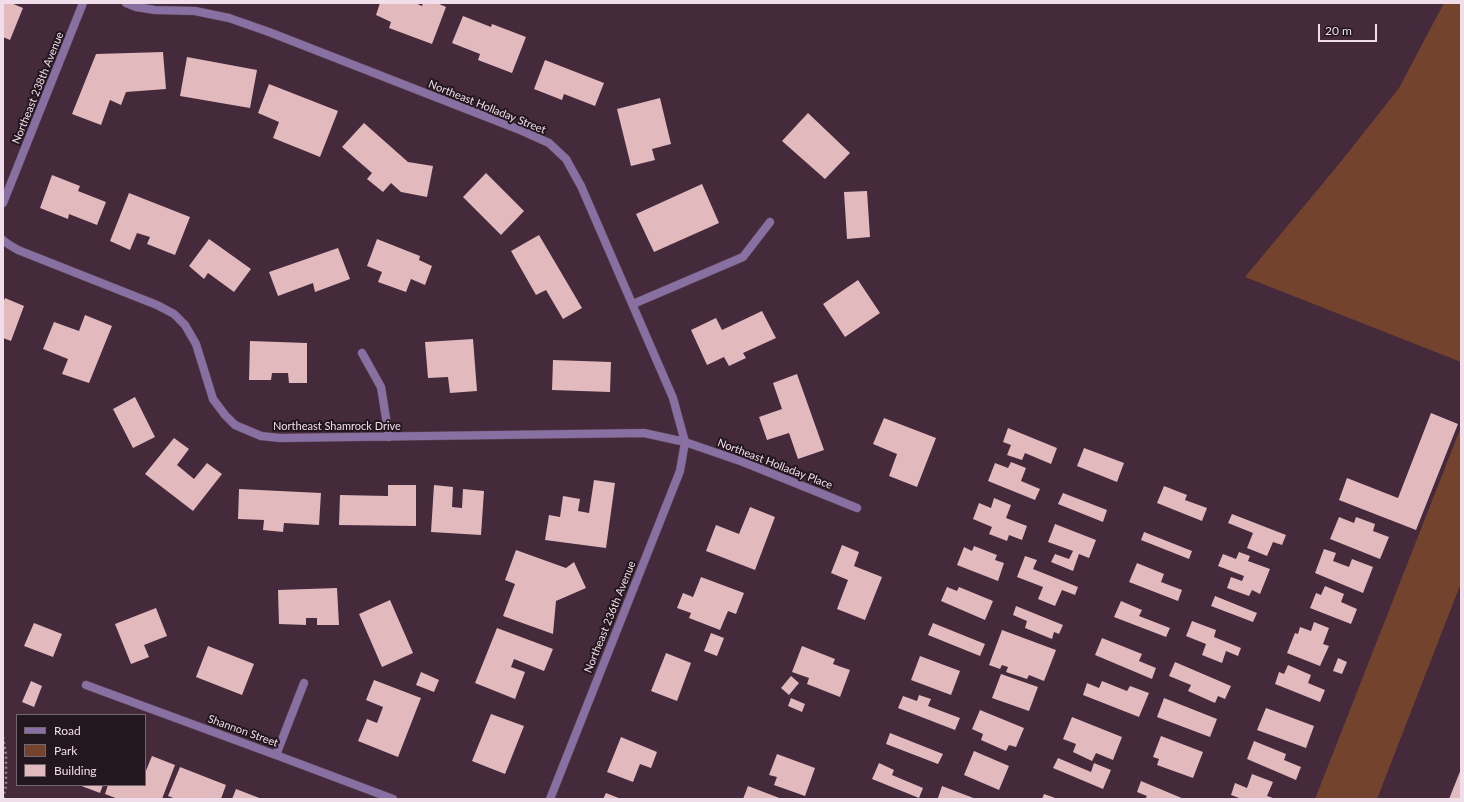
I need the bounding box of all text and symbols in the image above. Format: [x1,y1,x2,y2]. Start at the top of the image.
scale bar [1320,16,1379,42]
text: 20 m [1325,23,1352,38]
street label: Northeast 238th Avenue [9,30,67,146]
street label: Northeast Holladay Street [426,77,548,137]
street label: Northeast Shamrock Drive [273,419,401,433]
street label: Northeast Holladay Place [716,436,834,492]
street label: Northeast 236th Avenue [581,559,639,675]
street label: Shannon Street [206,712,280,750]
legend [16,714,146,786]
text: Road [54,723,81,738]
text: Park [54,743,77,758]
text: Building [54,763,97,778]

